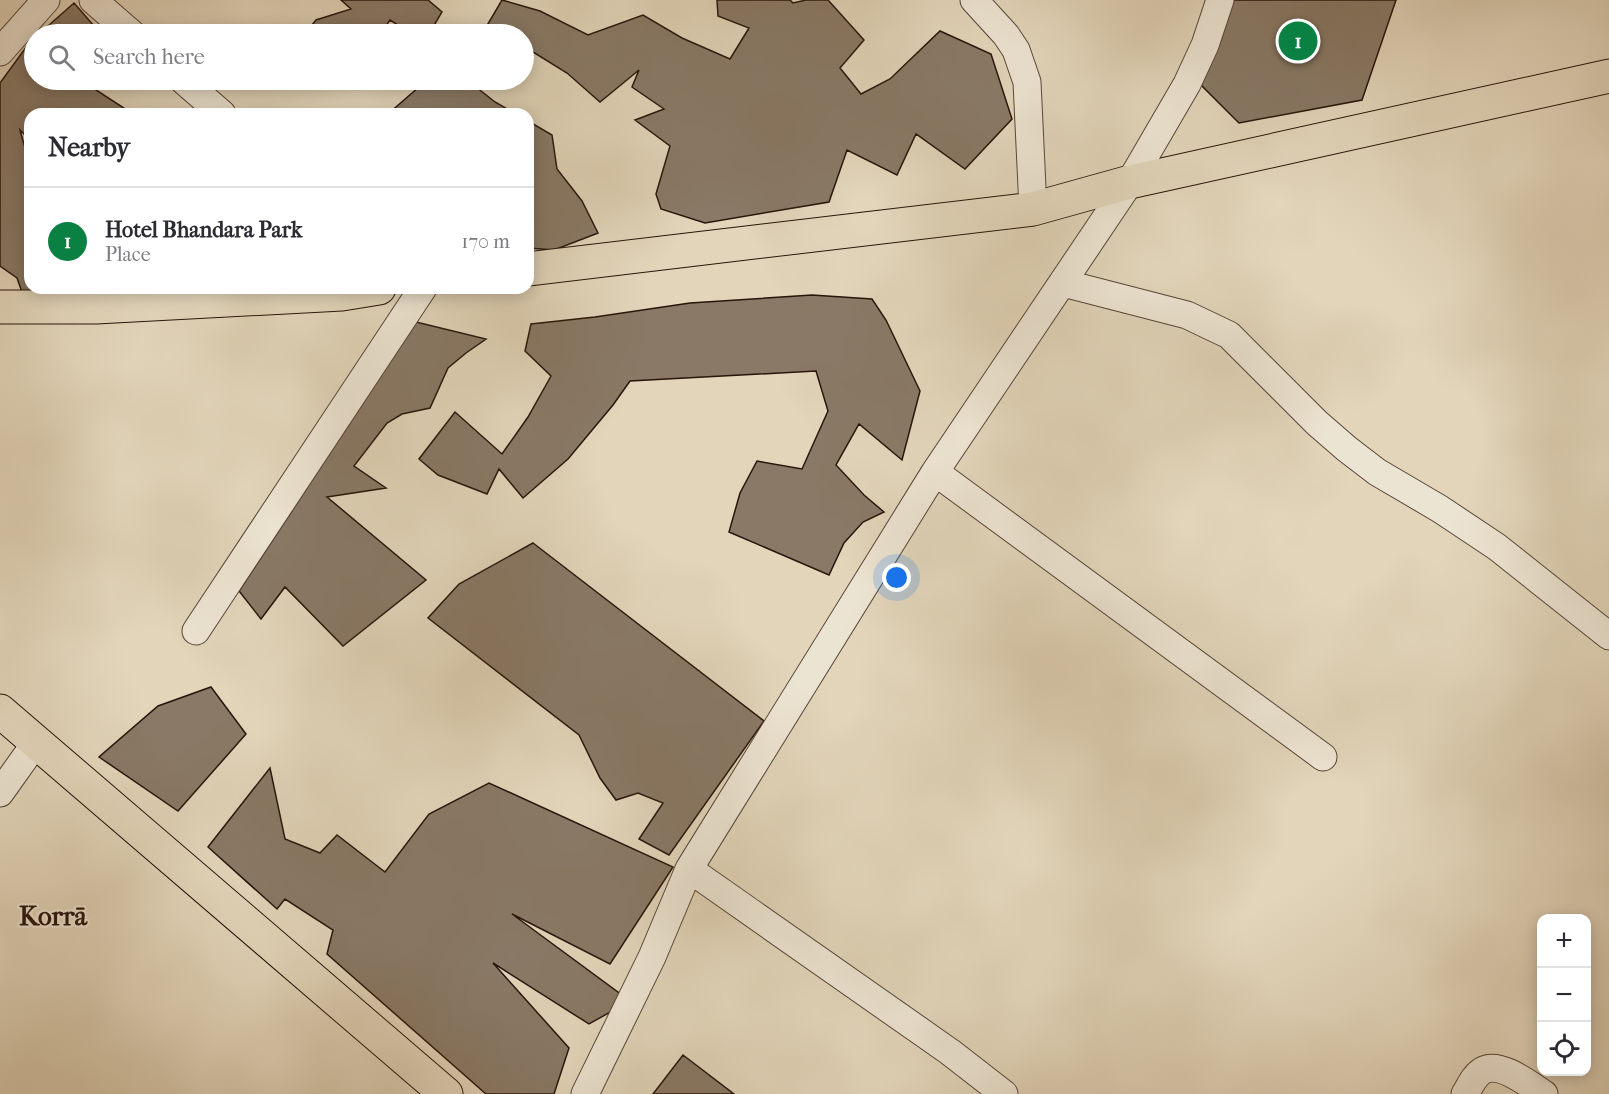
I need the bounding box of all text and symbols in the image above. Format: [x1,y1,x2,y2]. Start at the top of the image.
pin: 1 [1278,18,1318,63]
search box [24,24,534,90]
icon: search [45,41,78,74]
text: Search here [93,44,205,70]
text: Nearby [48,132,130,163]
text: Hotel Bhandara Park [105,217,302,243]
text: 1 [64,230,71,253]
text: 170 m [461,230,510,253]
text: Place [105,243,151,266]
your location [882,563,911,592]
district label: Korrā [19,900,89,932]
map controls [1537,914,1591,1076]
button: + [1537,914,1591,968]
button: − [1537,968,1591,1022]
button: locate [1537,1022,1591,1076]

